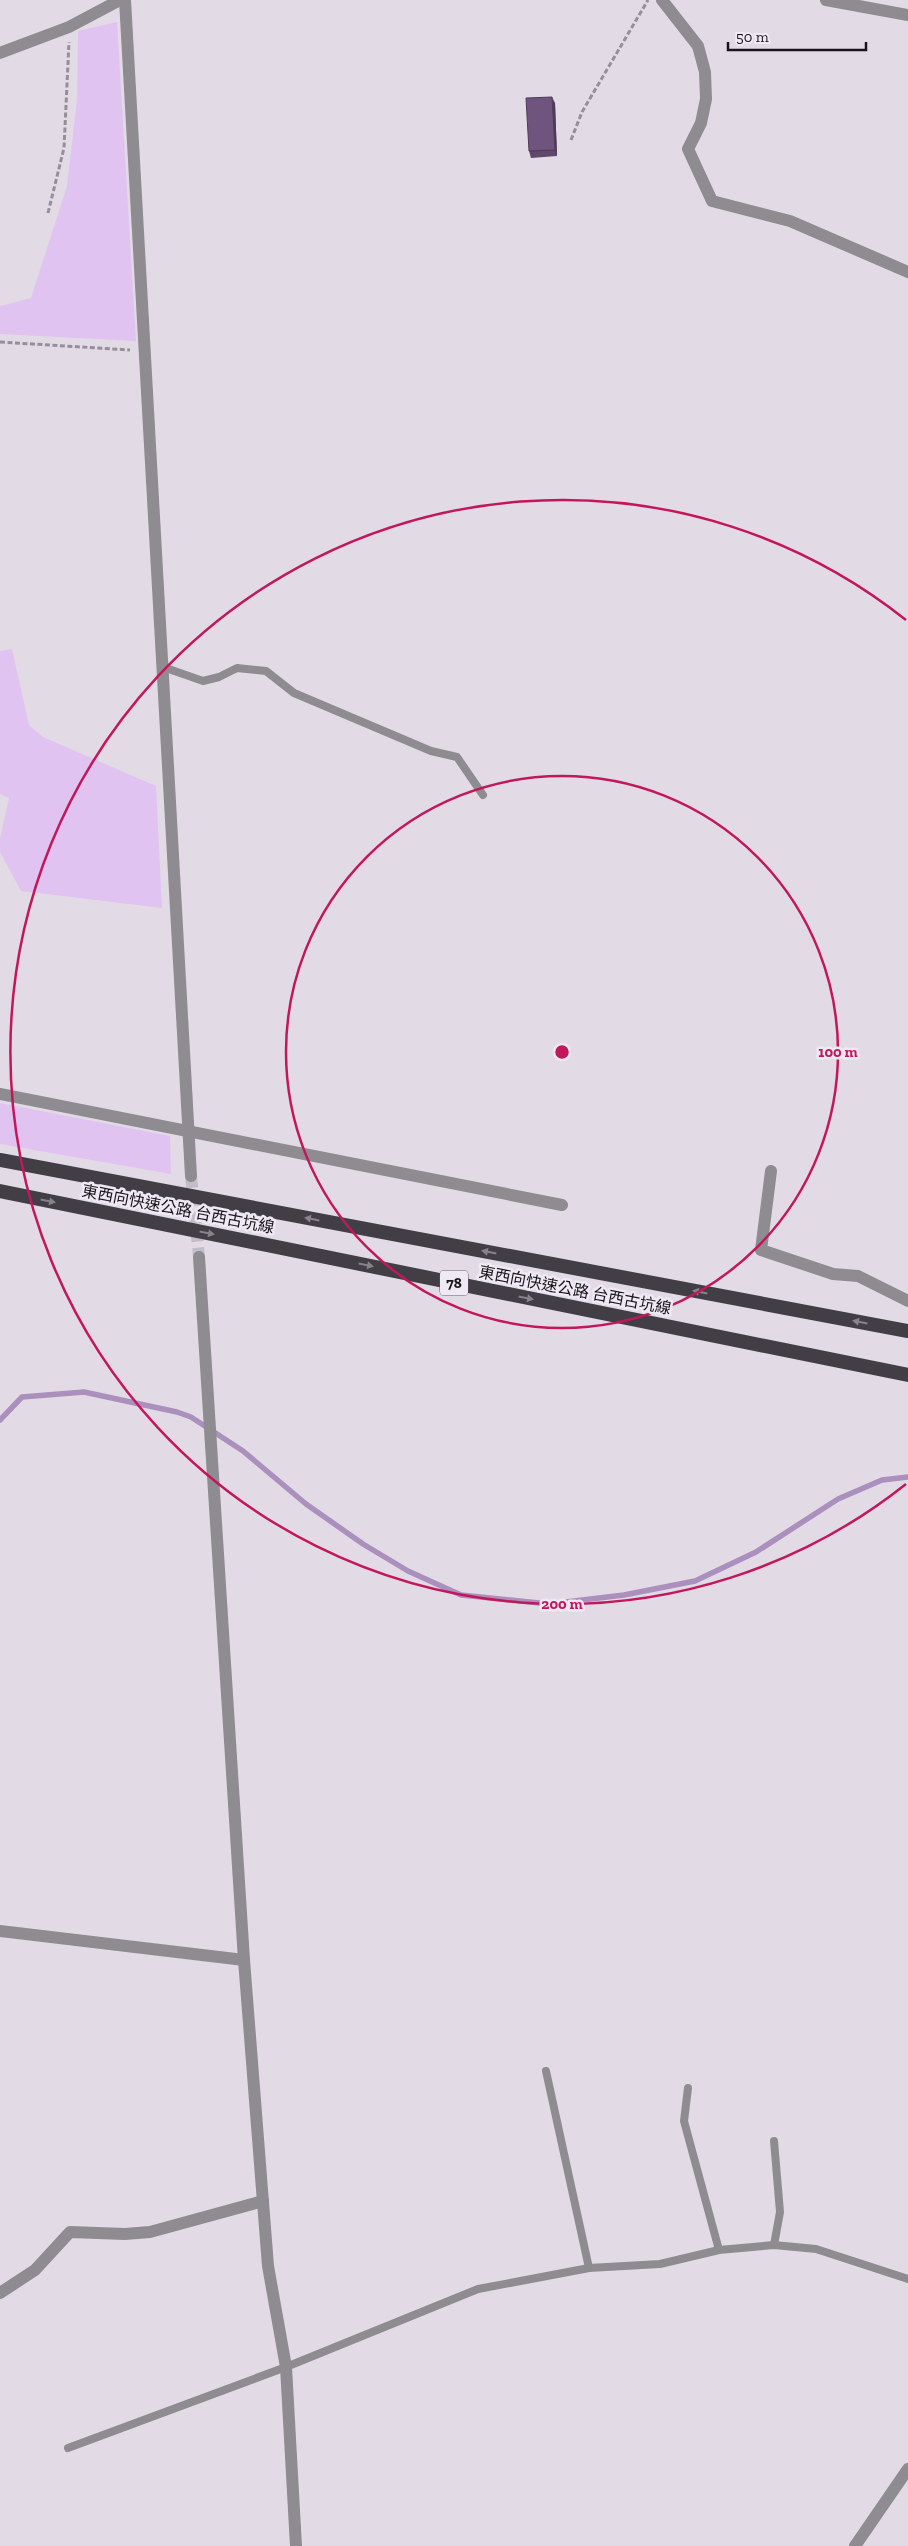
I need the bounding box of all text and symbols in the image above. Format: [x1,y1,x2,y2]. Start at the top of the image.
scale bar [728,20,866,52]
text: 50 m [736,28,769,46]
centre of rings [553,1043,571,1061]
text: 100 m [818,1043,858,1061]
street label: 東西向快速公路 台西古坑線 [80,1181,276,1237]
one-way arrow [40,1197,56,1205]
one-way arrow [305,1215,320,1223]
one-way arrow [199,1229,215,1237]
one-way arrow [481,1248,497,1256]
one-way arrow [359,1261,374,1269]
street label: 東西向快速公路 台西古坑線 [477,1262,673,1318]
road number: 78 [440,1270,468,1296]
one-way arrow [692,1288,708,1296]
one-way arrow [518,1294,534,1302]
one-way arrow [852,1318,868,1326]
text: 200 m [541,1595,583,1613]

